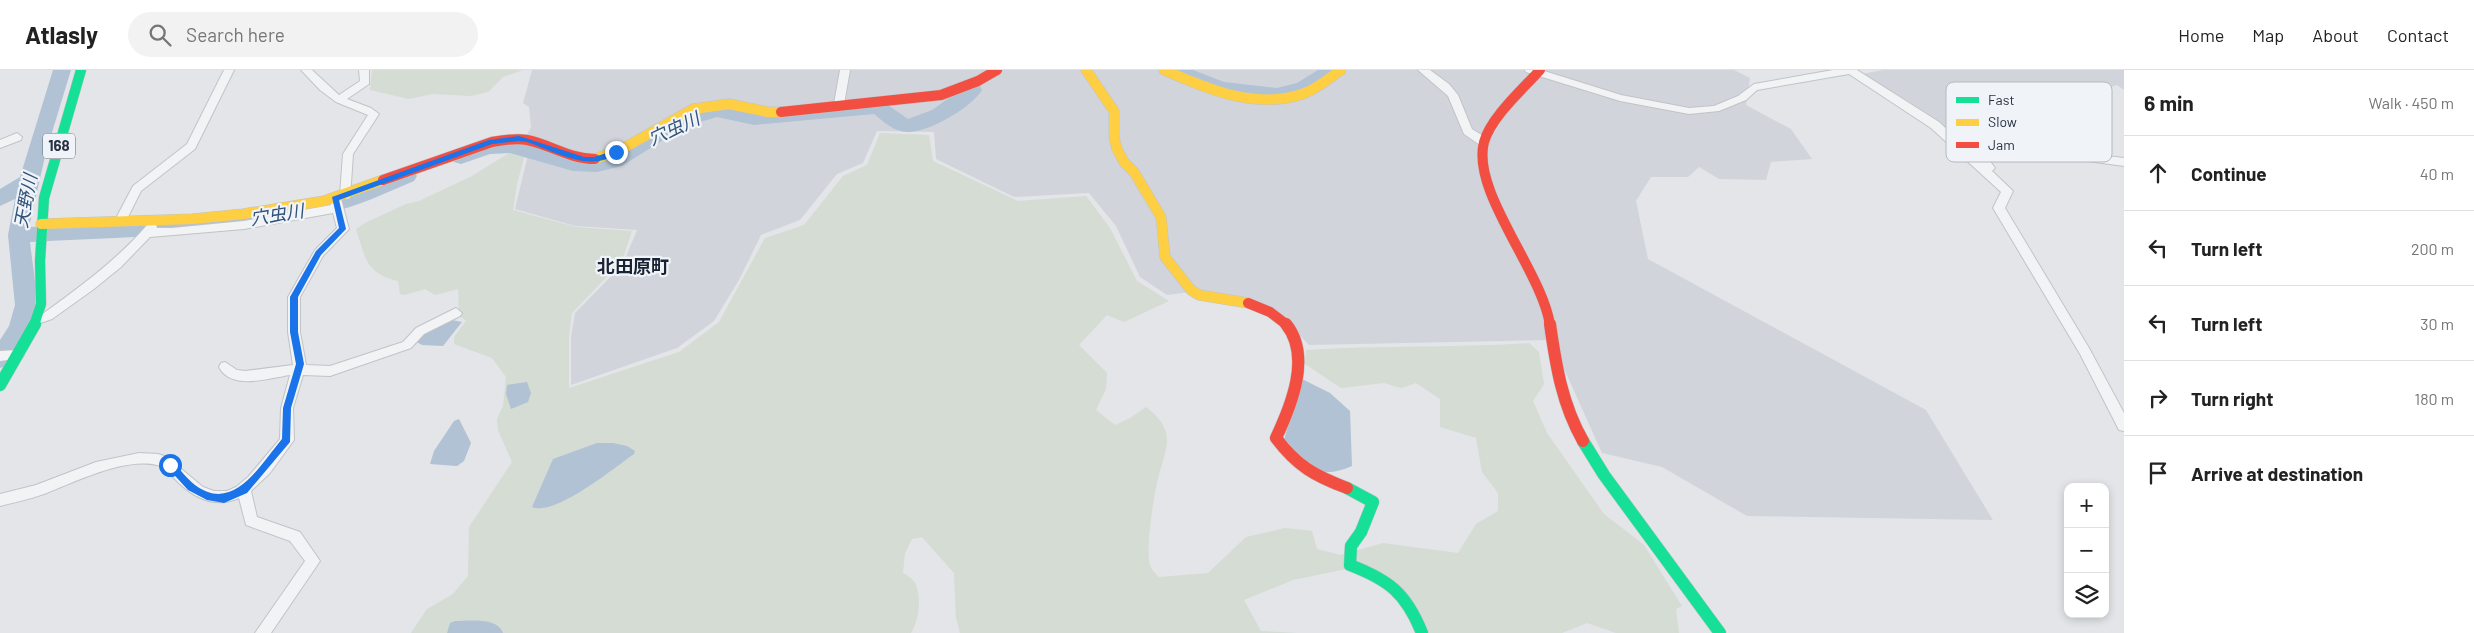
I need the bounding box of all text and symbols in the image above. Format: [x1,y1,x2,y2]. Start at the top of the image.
search box [128,12,478,57]
text: Atlasly [25,20,98,49]
icon: search [146,21,174,49]
text: Search here [186,23,285,46]
text: Home [2178,24,2224,46]
text: Map [2252,24,2284,46]
text: About [2312,24,2359,46]
text: Contact [2387,24,2449,46]
legend [1946,82,2112,162]
text: 6 min [2144,90,2194,115]
text: Fast [1988,91,2014,108]
text: Walk · 450 m [2369,93,2454,112]
water label: 穴虫川 [644,106,705,149]
text: Slow [1988,113,2017,130]
road number: 168 [43,134,75,158]
text: Jam [1988,136,2015,153]
route end [605,141,628,164]
icon: ahead [2144,159,2172,187]
text: Continue [2191,162,2267,185]
text: 40 m [2420,164,2454,183]
water label: 天野川 [9,170,41,229]
water label: 穴虫川 [248,199,307,229]
icon: left [2144,234,2172,262]
text: Turn left [2191,237,2262,260]
text: 200 m [2411,239,2454,258]
district label: 北田原町 [597,255,669,277]
icon: left [2144,309,2172,337]
text: Turn left [2191,312,2262,335]
text: 30 m [2420,314,2454,333]
icon: right [2144,384,2172,412]
text: Turn right [2191,387,2273,410]
text: 180 m [2415,389,2454,408]
route start [159,454,182,477]
icon: arrive [2144,459,2172,487]
text: Arrive at destination [2191,462,2363,485]
map controls [2064,483,2109,618]
button: + [2064,483,2109,528]
button: − [2064,528,2109,573]
button: layers [2064,573,2109,618]

